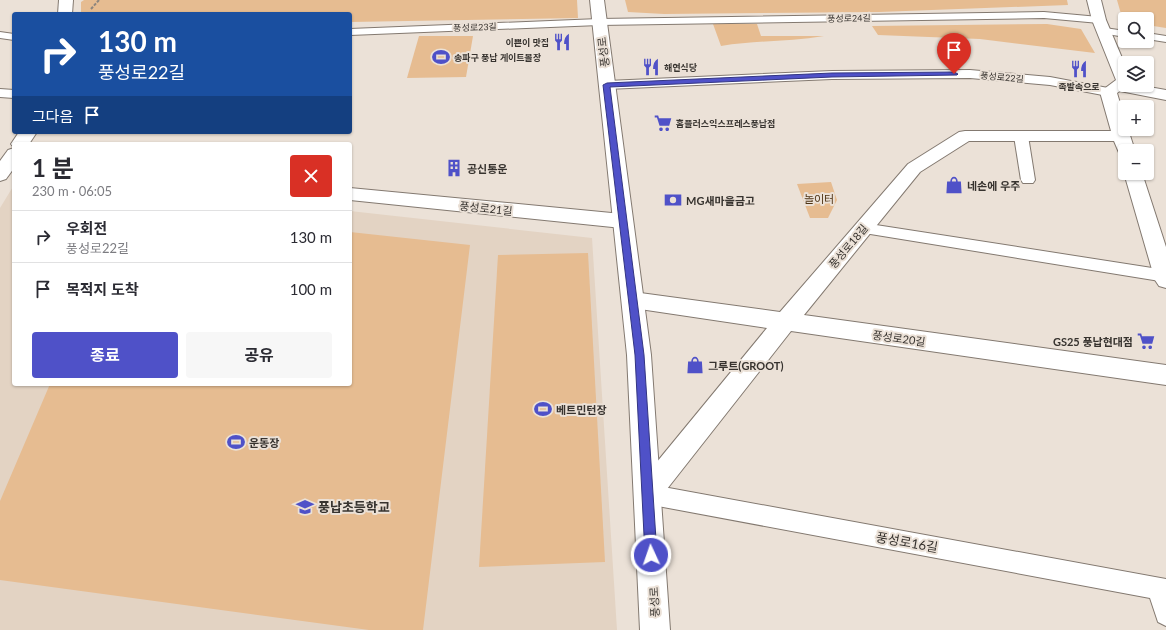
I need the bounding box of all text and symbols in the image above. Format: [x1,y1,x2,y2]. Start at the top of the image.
street label: 풍성로24길 [827,12,871,24]
map controls [1118,12,1154,180]
button: search [1118,12,1154,48]
street label: 풍성로23길 [453,21,497,33]
text: 130 m [98,24,177,58]
icon: right [32,28,84,80]
restaurant icon: 이쁜이 맛집 [552,32,572,52]
pin [937,33,971,74]
street label: 풍성로 [595,36,611,68]
place label: 이쁜이 맛집 [505,37,549,48]
icon: arrive [943,39,965,61]
sports icon: 송파구 풍납 게이트볼장 [431,47,451,67]
place label: 송파구 풍납 게이트볼장 [454,52,541,63]
button: layers [1118,56,1154,92]
restaurant icon: 해연식당 [641,57,661,77]
restaurant icon: 족발속으로 [1069,59,1089,79]
text: 풍성로22길 [98,61,185,83]
place label: 해연식당 [664,62,698,73]
street label: 풍성로22길 [980,70,1024,84]
place label: 족발속으로 [1058,81,1100,92]
button: + [1118,100,1154,136]
icon: arrive [81,104,103,126]
text: 그다음 [32,107,73,125]
supermarket icon: 홈플러스익스프레스풍납점 [653,113,673,133]
place label: 홈플러스익스프레스풍납점 [675,118,775,129]
button: − [1118,144,1154,180]
text: 1 분 [32,153,74,182]
button: close [290,155,332,197]
building icon: 공신통운 [444,158,464,178]
place label: 공신통운 [467,162,507,175]
shop icon: 네손에 우주 [944,175,964,195]
place label: 네손에 우주 [967,179,1020,192]
text: 230 m · 06:05 [32,183,112,199]
bank icon: MG새마을금고 [663,190,683,210]
park label: 놀이터 [804,192,834,205]
place label: MG새마을금고 [686,194,755,207]
street label: 풍성로21길 [459,199,513,217]
text: 우회전 [66,219,107,237]
street label: 풍성로18길 [826,221,870,271]
icon: right [32,226,54,248]
text: 130 m [290,228,332,246]
text: 풍성로22길 [66,240,129,256]
icon: arrive [32,278,54,300]
text: 목적지 도착 [66,280,139,298]
text: 100 m [290,280,332,298]
street label: 풍성로20길 [872,328,926,348]
supermarket icon: GS25 풍납현대점 [1136,331,1156,351]
button: 종료 [32,332,178,378]
button: 공유 [186,332,332,378]
place label: GS25 풍납현대점 [1053,335,1133,348]
shop icon: 그루트(GROOT) [685,355,705,375]
place label: 그루트(GROOT) [708,359,783,372]
sports icon: 베트민턴장 [533,399,553,419]
place label: 베트민턴장 [556,403,607,416]
sports icon: 운동장 [226,432,246,452]
place label: 운동장 [249,436,279,449]
school or university icon: 풍납초등학교 [295,497,315,517]
place label: 풍납초등학교 [318,499,390,515]
street label: 풍성로16길 [875,529,939,555]
position arrow [630,534,672,576]
street label: 풍성로 [647,586,661,618]

